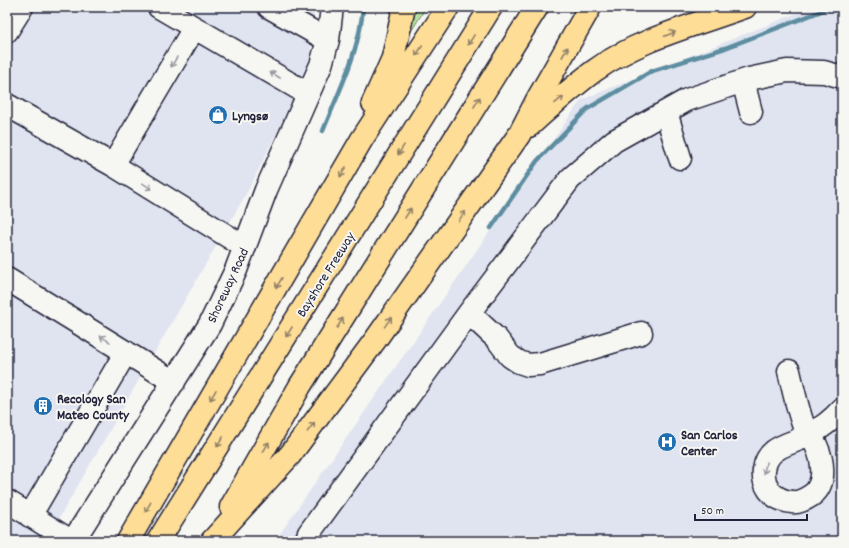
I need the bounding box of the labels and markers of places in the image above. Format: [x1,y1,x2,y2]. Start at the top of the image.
shop icon: Lyngsø [207,104,229,126]
place label: Lyngsø [232,107,268,127]
place label: Recology San Mateo County [57,390,130,426]
building icon: Recology San Mateo County [32,395,54,417]
place label: San Carlos Center [681,426,738,462]
hospital icon: San Carlos Center [656,431,678,453]

